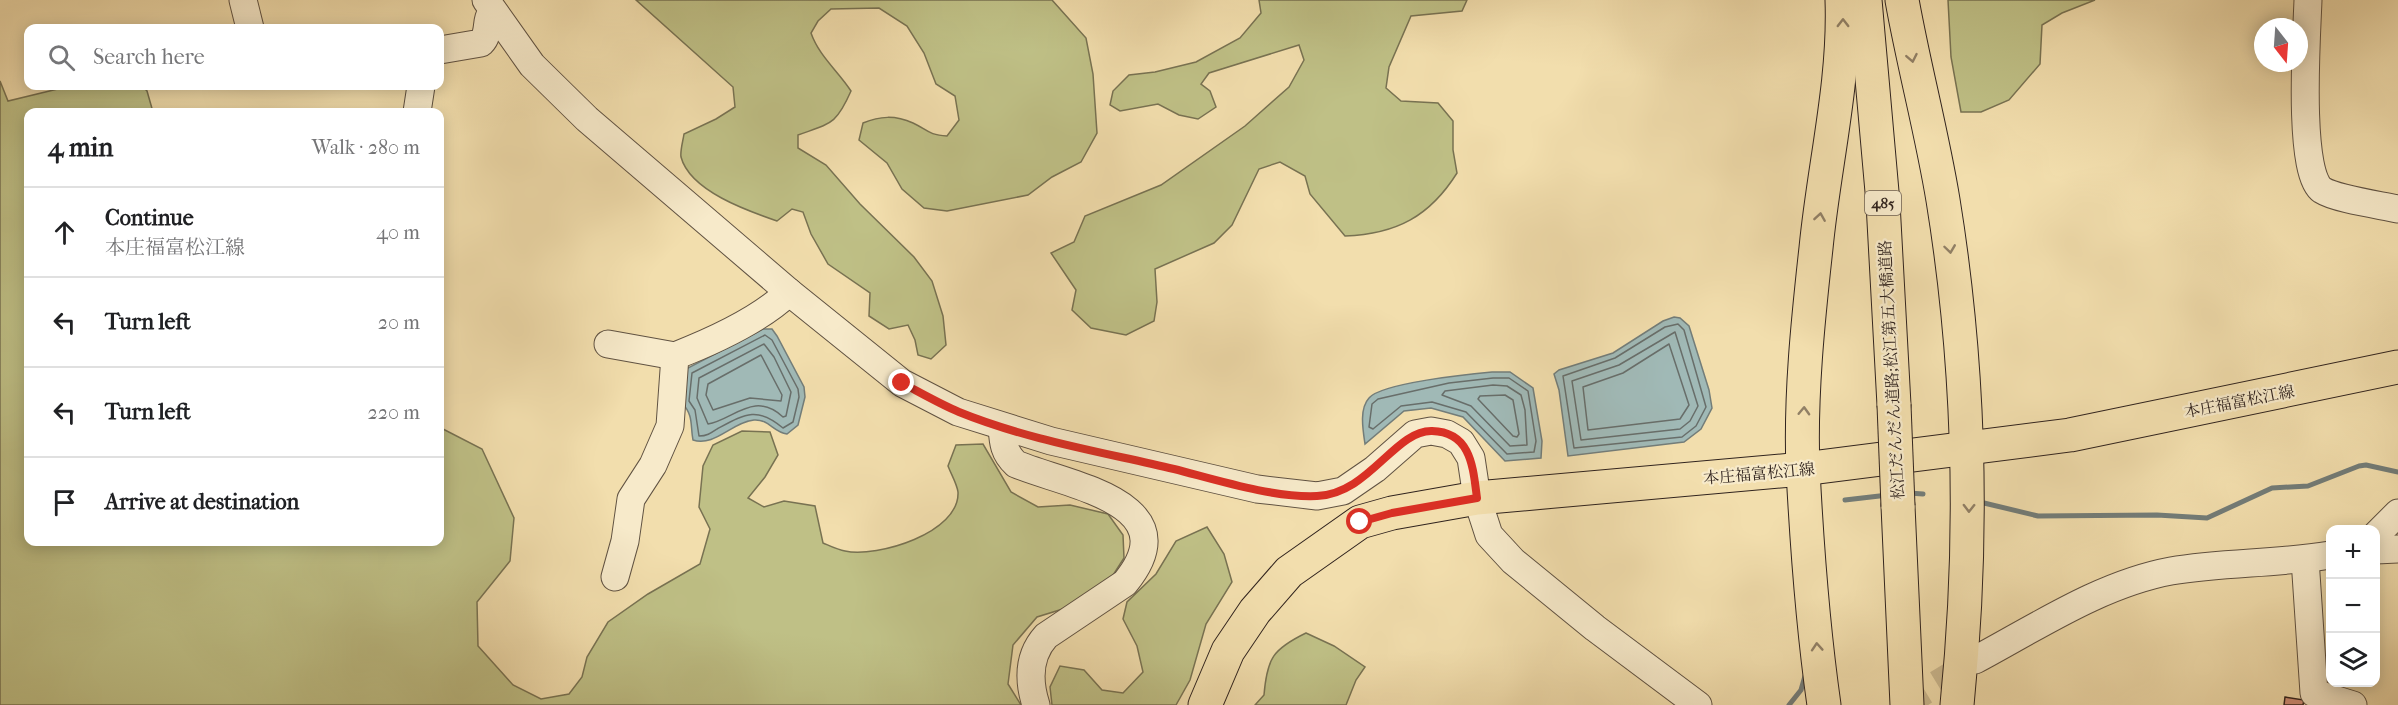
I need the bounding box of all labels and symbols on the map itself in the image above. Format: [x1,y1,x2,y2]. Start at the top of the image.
north arrow [2254,18,2308,72]
one-way arrow [1837,19,1849,28]
one-way arrow [1905,52,1918,62]
road number: 485 [1865,191,1901,215]
one-way arrow [1814,212,1826,221]
street label: 松江だんだん道路;松江第五大橋道路 [1875,240,1908,500]
one-way arrow [1943,244,1955,253]
route end [888,369,914,395]
street label: 本庄福富松江線 [2182,381,2296,422]
one-way arrow [1797,406,1810,415]
street label: 本庄福富松江線 [1702,459,1816,488]
one-way arrow [1962,504,1975,513]
route start [1346,508,1372,534]
one-way arrow [1811,642,1824,651]

